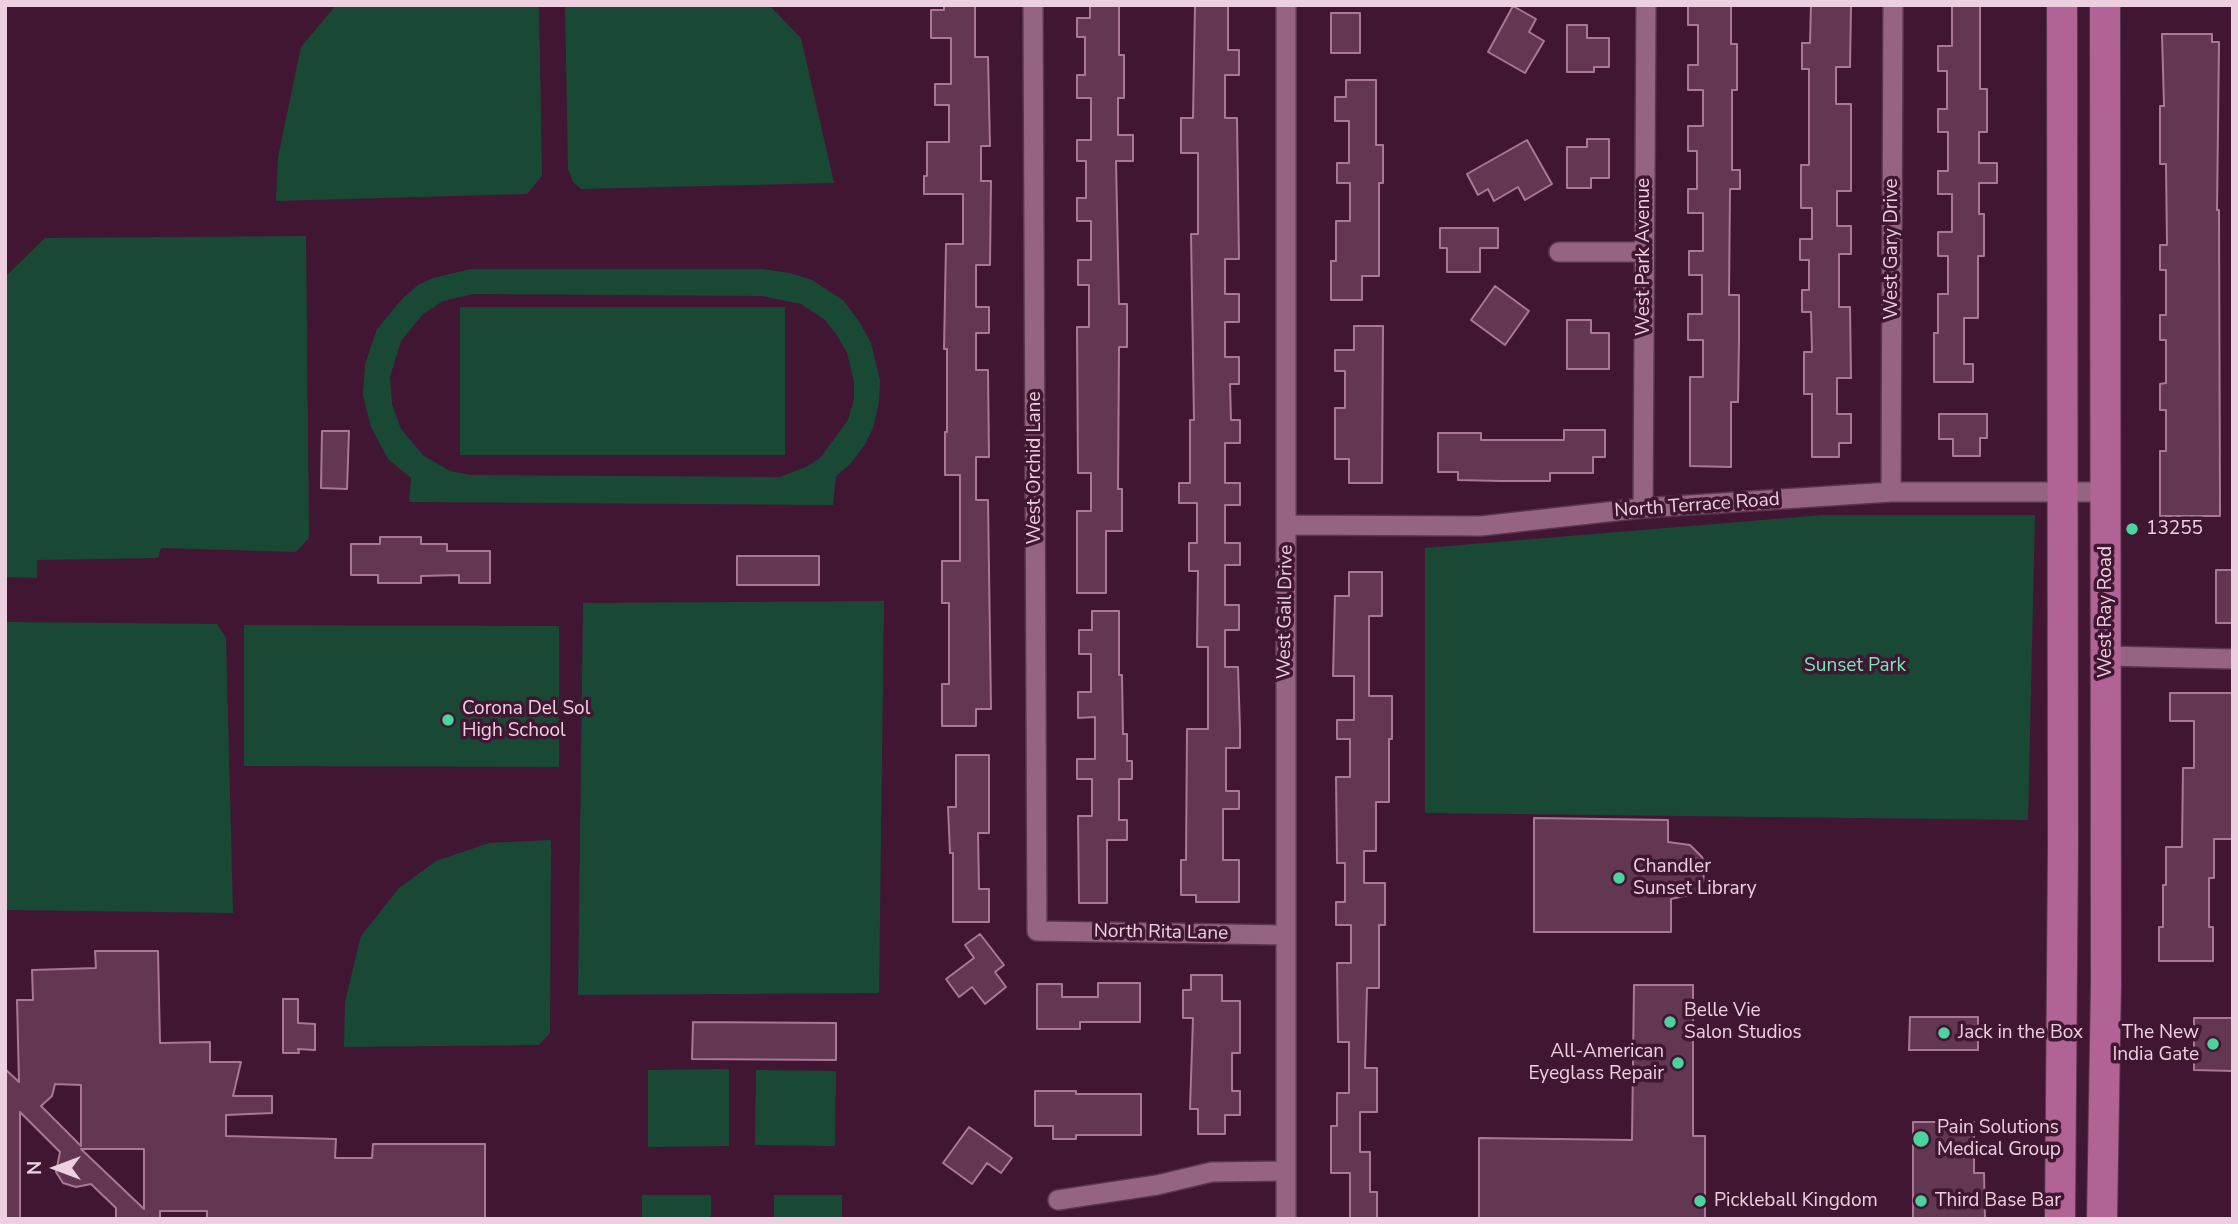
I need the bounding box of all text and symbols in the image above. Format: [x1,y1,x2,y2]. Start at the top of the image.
street label: West Park Avenue [1633,178,1655,336]
street label: West Gary Drive [1881,178,1903,320]
street label: West Orchid Lane [1024,392,1046,544]
street label: North Terrace Road [1614,489,1780,523]
place label: 13255 [2146,518,2203,540]
marker: 13255 [2124,521,2140,537]
street label: West Gail Drive [1273,545,1299,679]
street label: West Ray Road [2095,546,2117,678]
park label: Sunset Park [1804,655,1906,677]
place label: Corona Del Sol High School [462,698,590,742]
marker: Corona Del Sol High School [440,712,456,728]
place label: Chandler Sunset Library [1633,856,1757,900]
marker: Chandler Sunset Library [1611,870,1627,886]
street label: North Rita Lane [1094,920,1228,946]
place label: Belle Vie Salon Studios [1684,1000,1802,1044]
marker: Belle Vie Salon Studios [1662,1014,1678,1030]
place label: Jack in the Box [1958,1022,2083,1044]
place label: The New India Gate [2112,1022,2199,1066]
marker: Jack in the Box [1936,1025,1952,1041]
marker: The New India Gate [2205,1036,2221,1052]
place label: All-American Eyeglass Repair [1528,1041,1664,1085]
marker: All-American Eyeglass Repair [1670,1055,1686,1071]
place label: Pain Solutions Medical Group [1937,1117,2061,1161]
marker: Pain Solutions Medical Group [1911,1129,1931,1149]
north arrow [21,1133,91,1203]
text: N [22,1161,48,1175]
place label: Pickleball Kingdom [1714,1190,1878,1212]
place label: Third Base Bar [1935,1190,2061,1212]
marker: Pickleball Kingdom [1692,1193,1708,1209]
marker: Third Base Bar [1913,1193,1929,1209]

